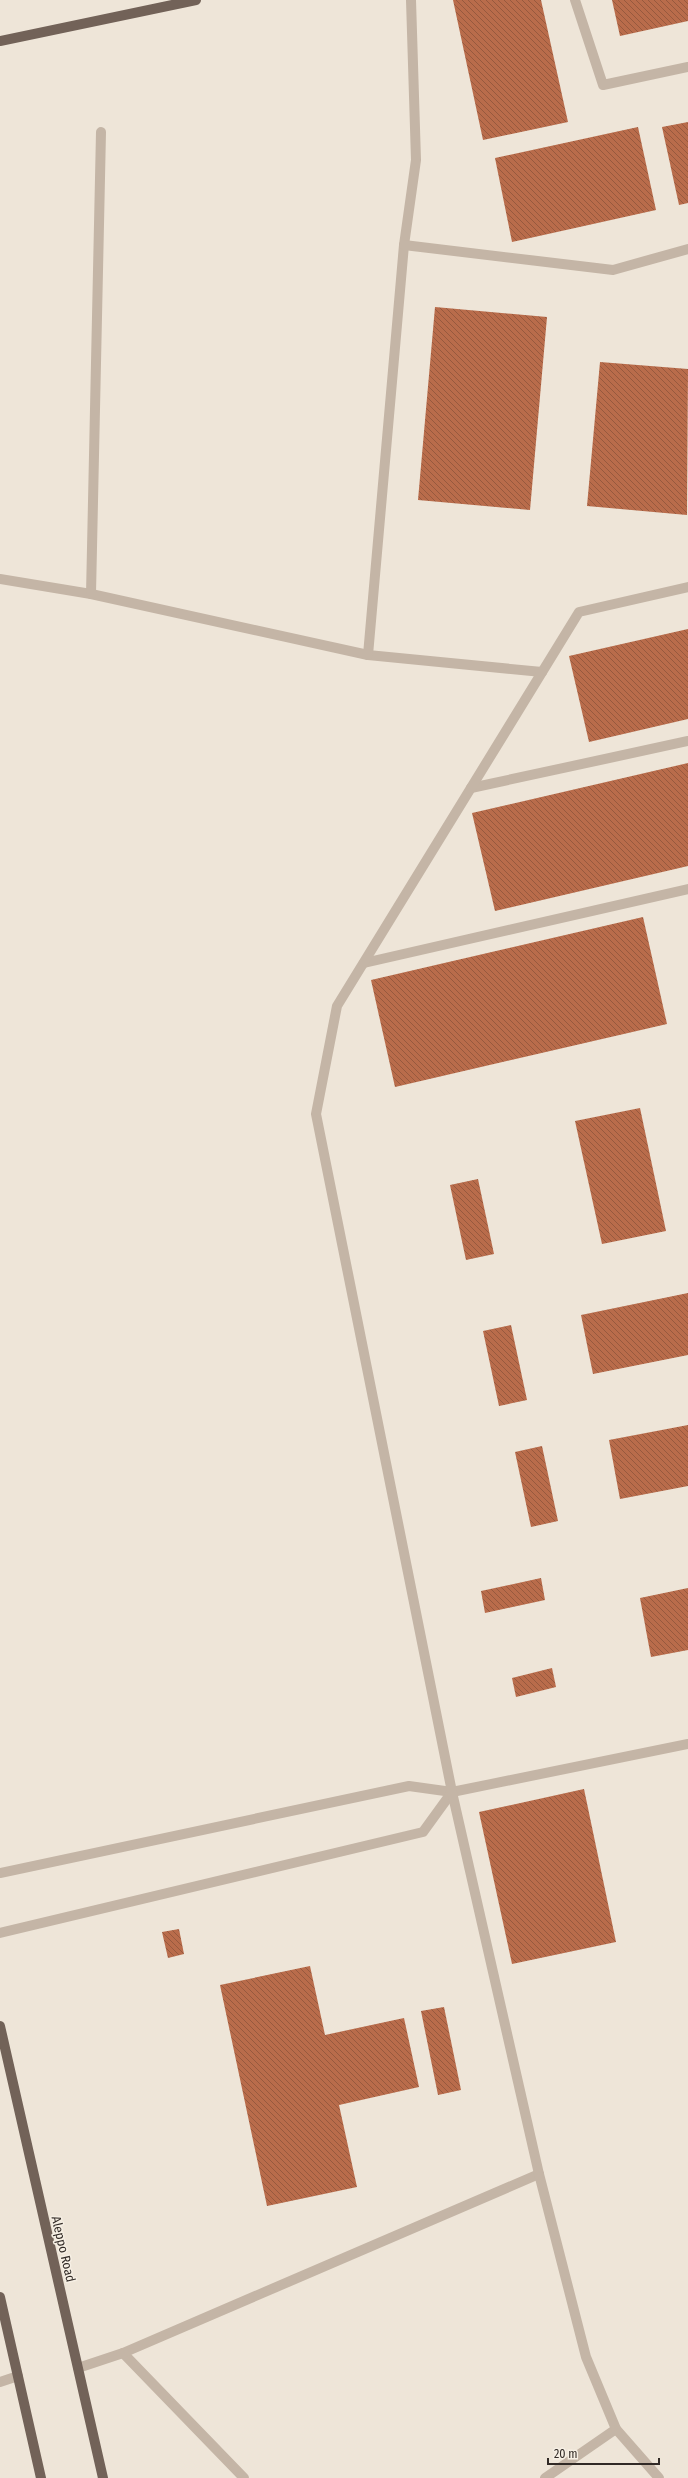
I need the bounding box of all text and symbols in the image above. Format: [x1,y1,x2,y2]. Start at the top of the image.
street label: Aleppo Road [49,2215,78,2284]
scale bar [548,2440,659,2466]
text: 20 m [554,2447,578,2461]

